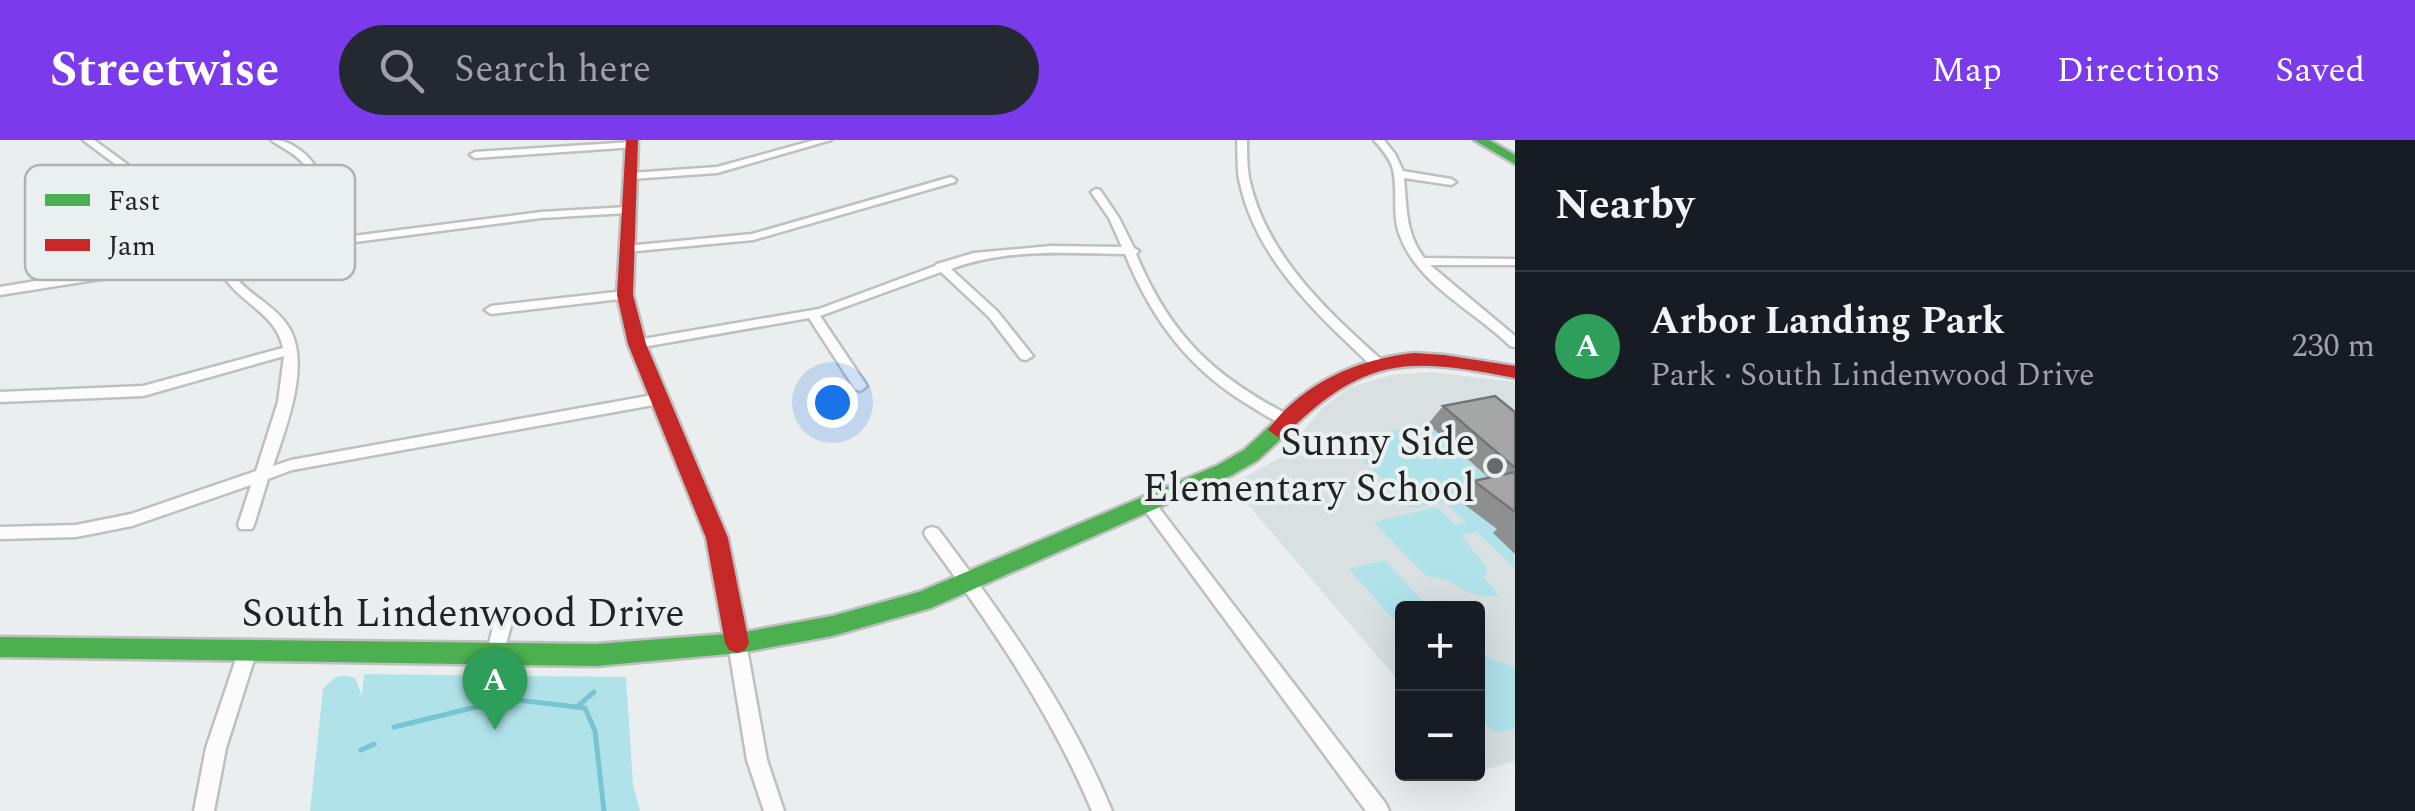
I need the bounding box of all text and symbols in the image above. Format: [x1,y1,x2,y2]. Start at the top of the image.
search box [339,25,1039,115]
text: Streetwise [50,34,279,107]
text: Search here [454,41,651,99]
icon: search [374,43,429,98]
text: Map [1931,44,2002,97]
text: Directions [2057,44,2220,97]
text: Saved [2275,44,2365,97]
legend [25,165,355,280]
text: Nearby [1555,174,1694,237]
text: Fast [108,180,160,223]
text: Jam [108,225,156,268]
text: Arbor Landing Park [1650,293,2005,351]
text: A [1575,322,1600,371]
text: 230 m [2291,322,2375,371]
text: Park · South Lindenwood Drive [1650,351,2095,400]
your location [807,377,858,428]
place label: Sunny Side Elementary School [1142,413,1475,520]
marker: Sunny Side Elementary School [1484,455,1506,477]
street label: South Lindenwood Drive [241,584,685,645]
map controls [1395,601,1485,781]
button: + [1395,601,1485,691]
pin: A [462,648,528,730]
button: − [1395,691,1485,781]

